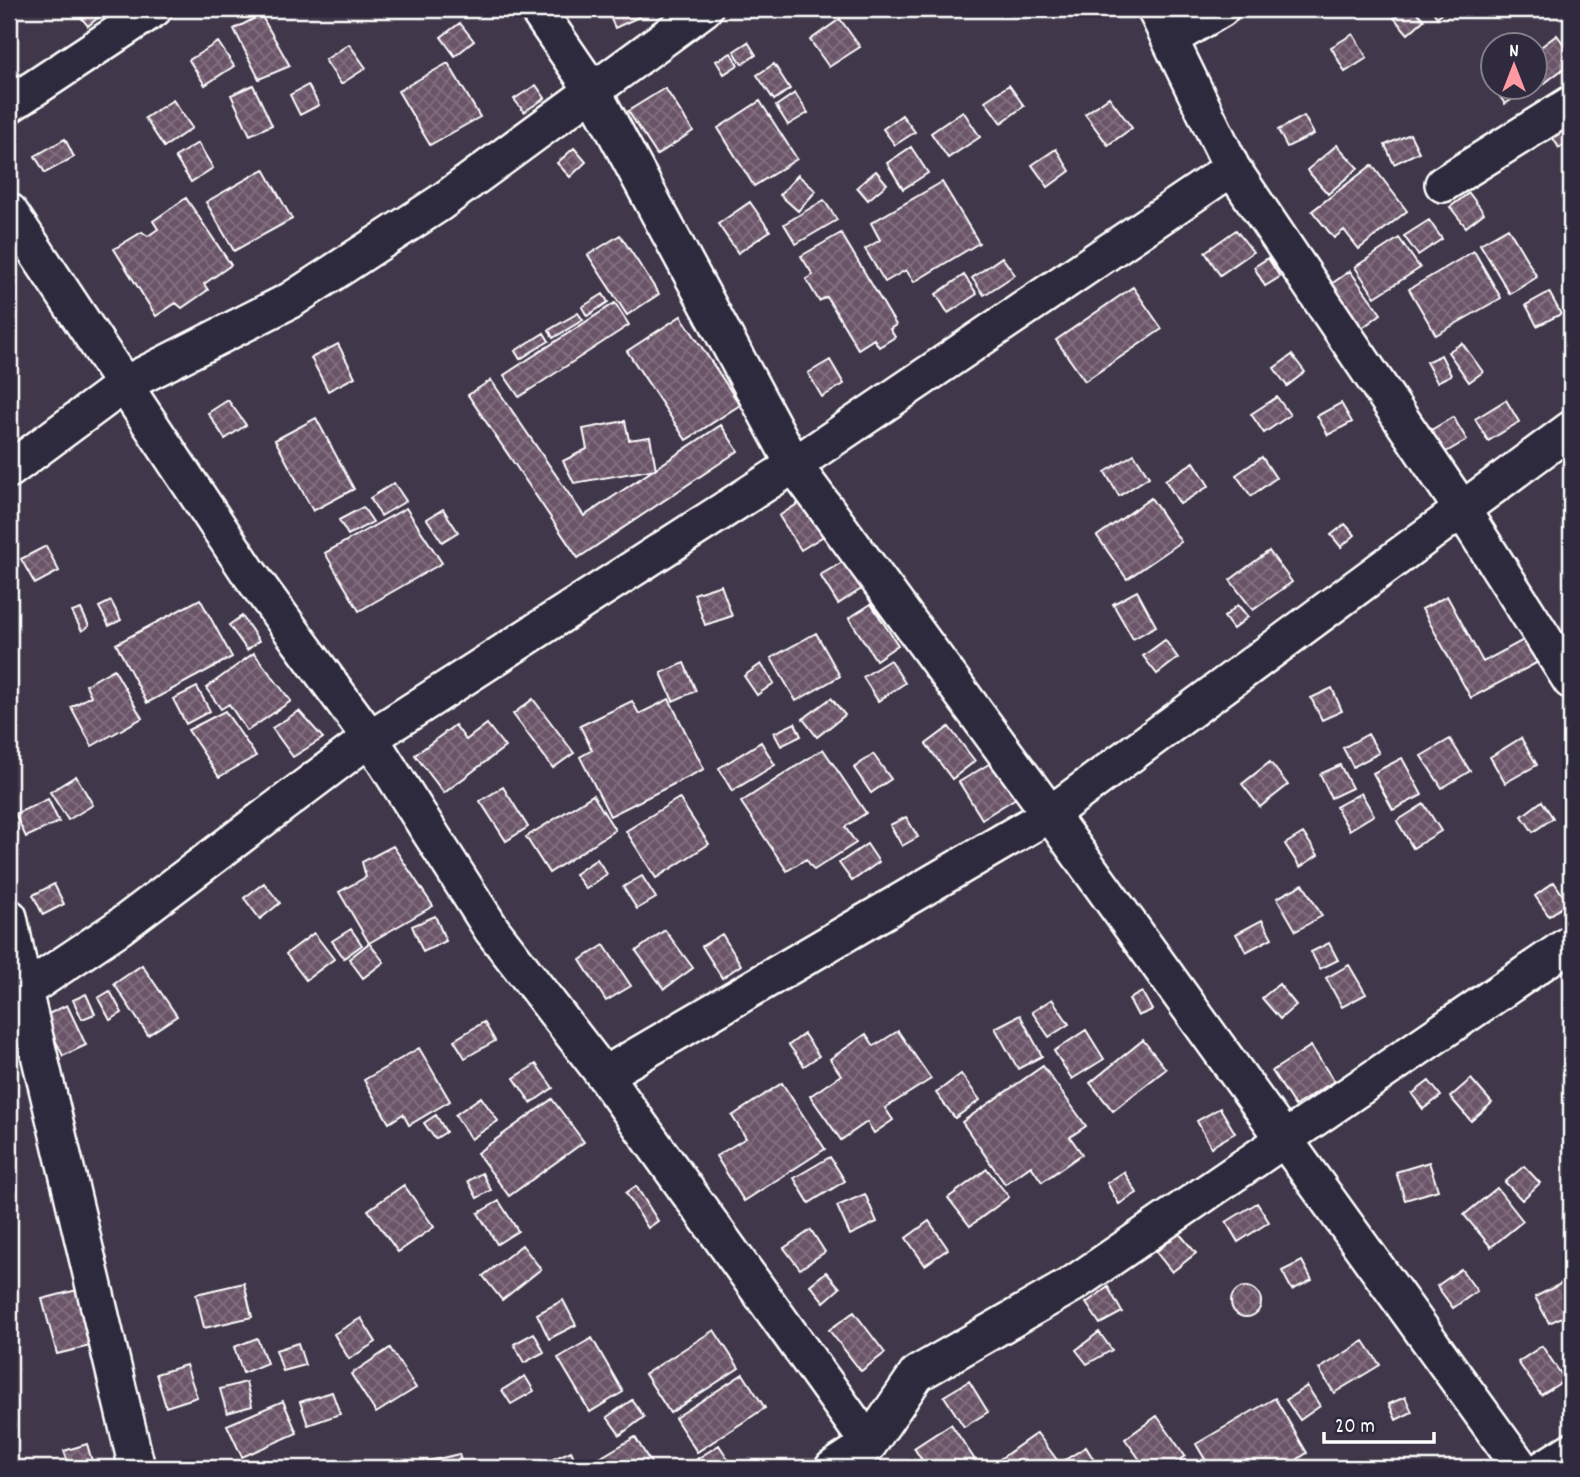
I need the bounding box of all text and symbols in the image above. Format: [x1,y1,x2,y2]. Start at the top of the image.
north arrow [1478,32,1548,102]
text: N [1509,39,1519,66]
scale bar [1324,1400,1435,1444]
text: 20 m [1335,1413,1375,1443]

